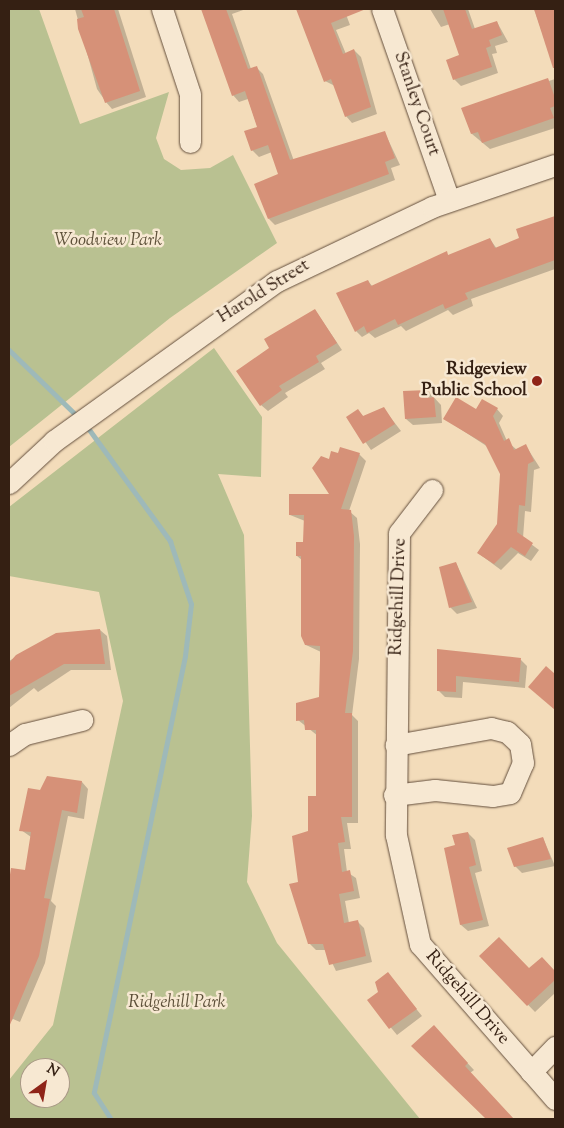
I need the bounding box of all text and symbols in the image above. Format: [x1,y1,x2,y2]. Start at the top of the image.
street label: Stanley Court [388,49,444,159]
park label: Woodview Park [54,230,162,252]
street label: Harold Street [214,255,314,329]
place label: Ridgeview Public School [421,360,527,402]
marker: Ridgeview Public School [531,375,543,387]
street label: Ridgehill Drive [386,538,412,656]
street label: Ridgehill Drive [420,946,514,1050]
park label: Ridgehill Park [128,992,226,1014]
north arrow [20,1058,70,1108]
text: N [42,1060,62,1083]

